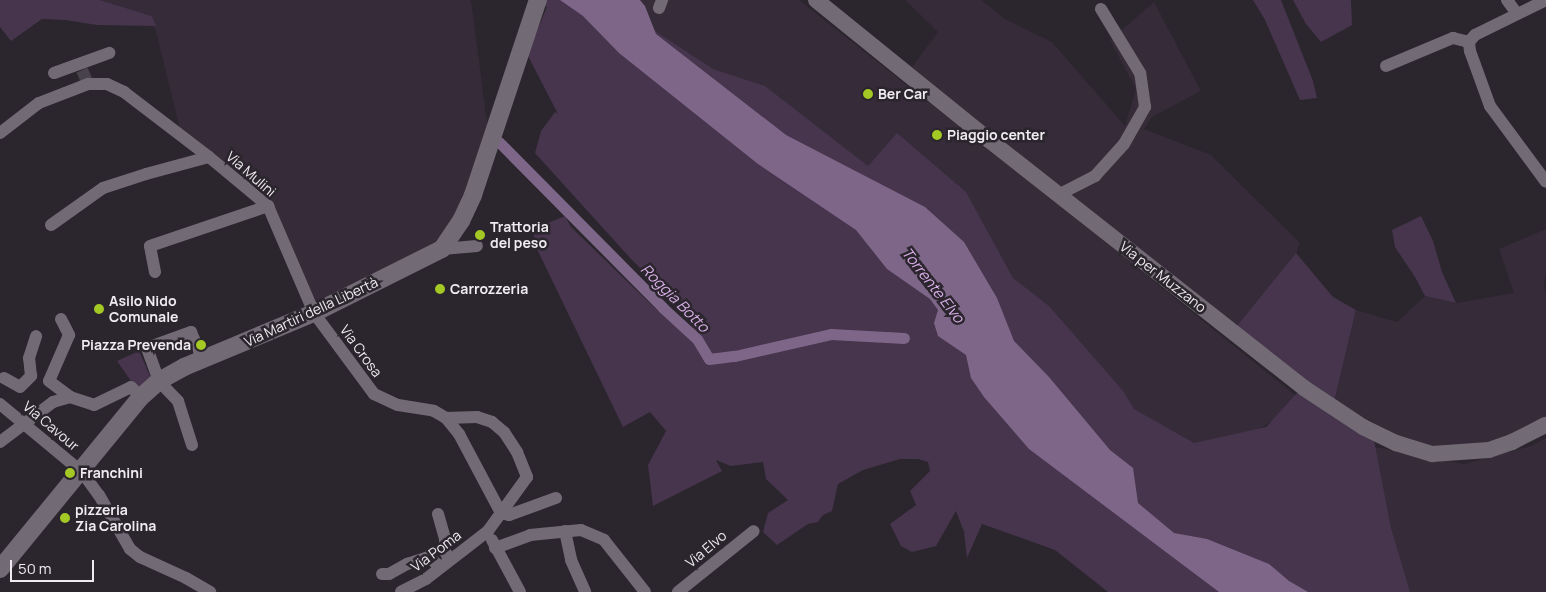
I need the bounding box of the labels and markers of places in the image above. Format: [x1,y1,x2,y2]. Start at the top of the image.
place label: Ber Car [878,86,928,102]
marker: Ber Car [862,88,874,100]
place label: Piaggio center [947,127,1045,143]
marker: Piaggio center [931,129,943,141]
place label: Trattoria del peso [490,219,549,252]
marker: Trattoria del peso [474,229,486,241]
place label: Carrozzeria [450,281,528,297]
marker: Carrozzeria [434,283,446,295]
place label: Asilo Nido Comunale [109,293,179,326]
marker: Asilo Nido Comunale [93,303,105,315]
place label: Piazza Prevenda [81,337,191,353]
marker: Piazza Prevenda [195,339,207,351]
place label: Franchini [80,465,143,481]
marker: Franchini [64,467,76,479]
place label: pizzeria Zia Carolina [75,502,156,534]
marker: pizzeria Zia Carolina [59,512,71,524]

